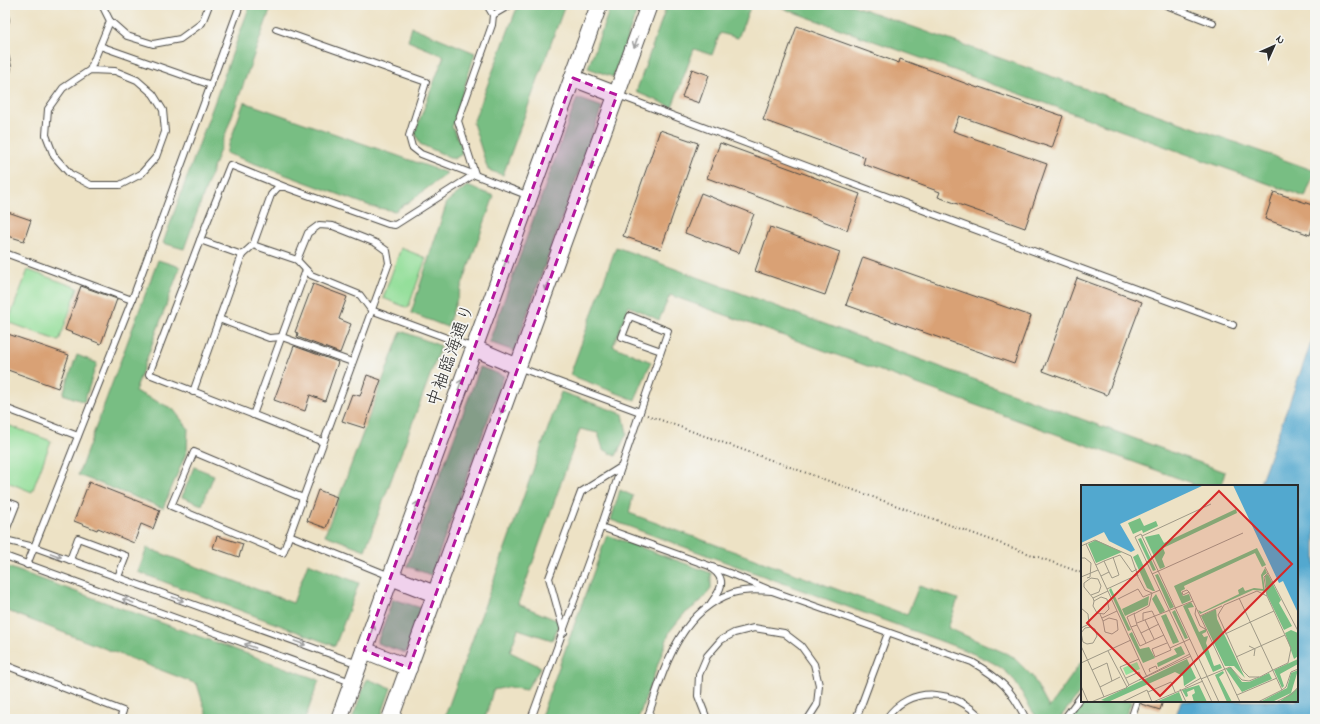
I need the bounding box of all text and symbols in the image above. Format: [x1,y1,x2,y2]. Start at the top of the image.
north arrow [1254,26,1294,66]
text: N [1272,31,1289,48]
one-way arrow [631,35,639,47]
one-way arrow [587,157,595,169]
one-way arrow [501,258,509,270]
one-way arrow [543,280,551,292]
street label: 中袖臨海通り [421,300,483,411]
one-way arrow [457,380,465,392]
one-way arrow [498,402,506,414]
inset map [1081,485,1298,702]
one-way arrow [413,501,420,514]
one-way arrow [49,551,61,559]
one-way arrow [172,595,184,603]
one-way arrow [122,597,134,605]
one-way arrow [368,624,376,636]
one-way arrow [294,640,306,648]
one-way arrow [244,641,256,649]

